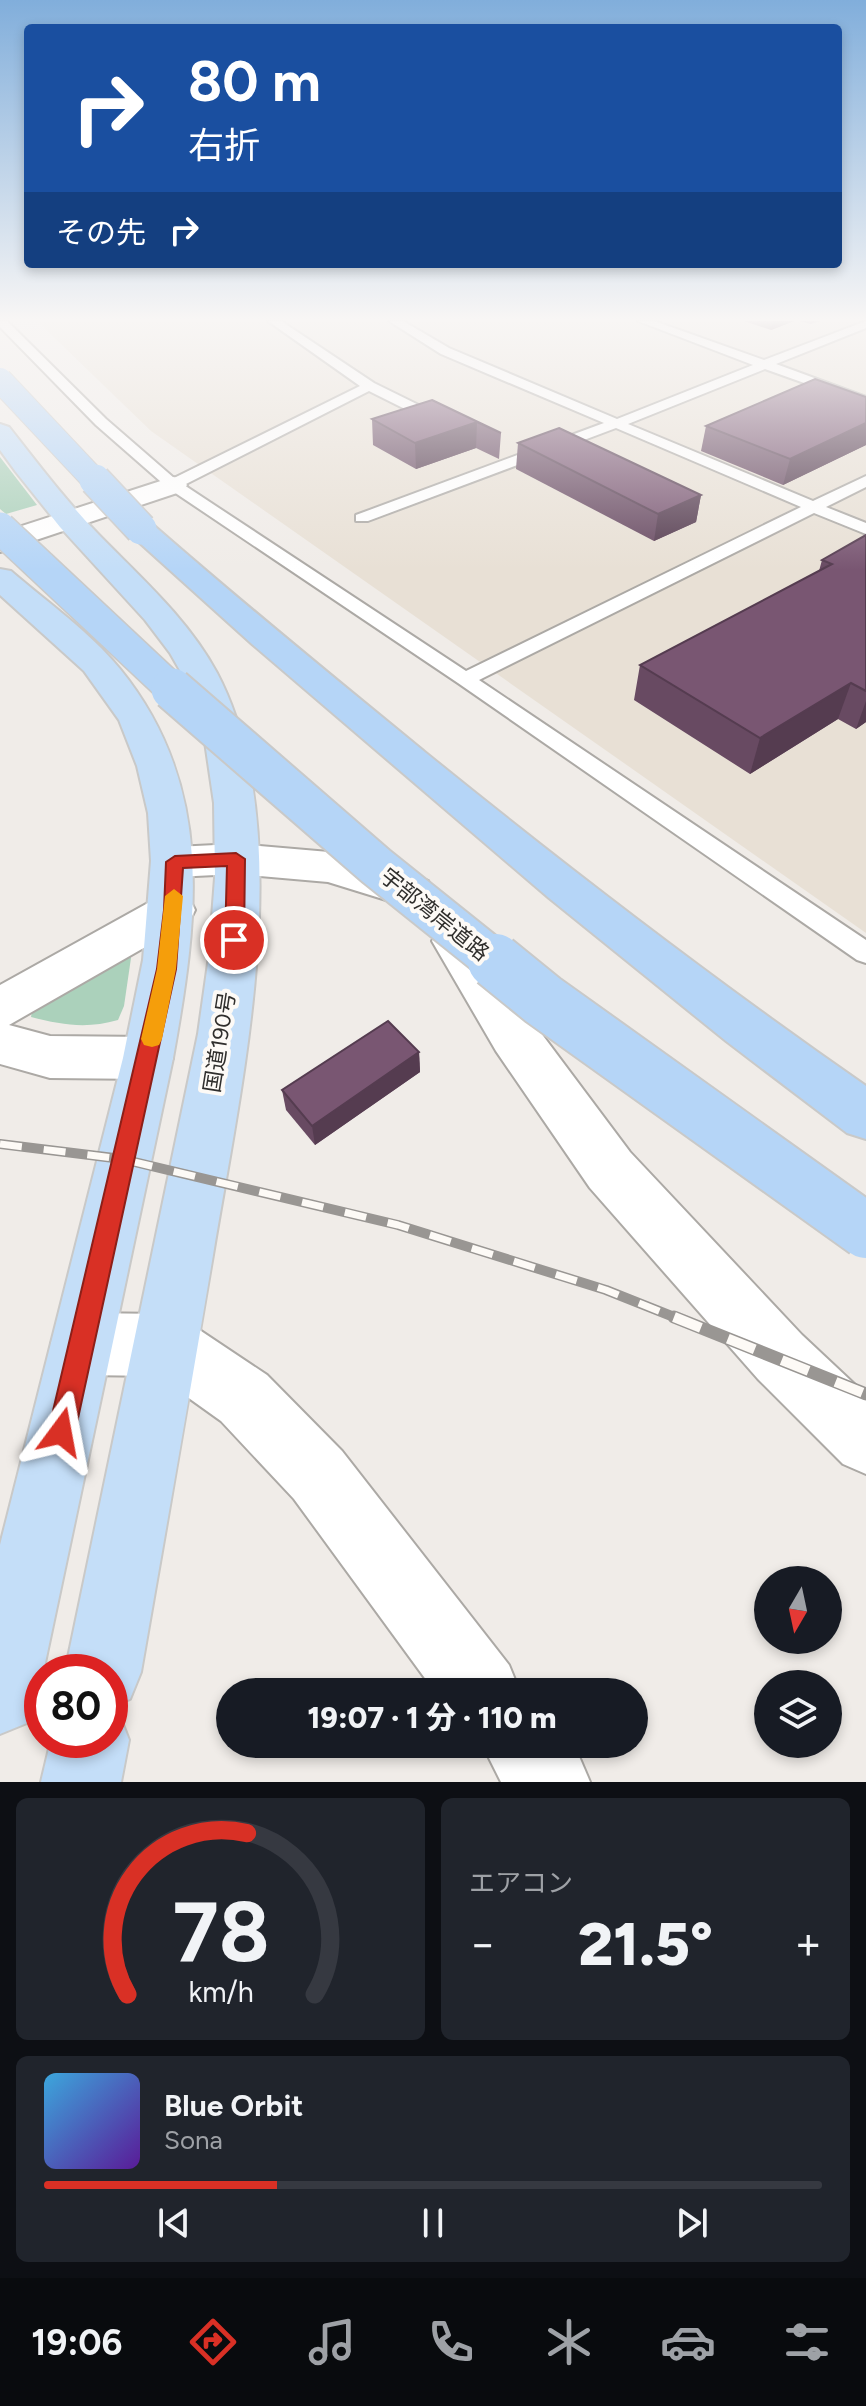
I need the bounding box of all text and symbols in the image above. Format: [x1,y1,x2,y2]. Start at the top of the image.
text: 80 m [188,48,321,115]
icon: right [56,56,160,160]
text: 右折 [188,124,260,167]
icon: right [162,208,206,252]
text: その先 [56,214,146,251]
street label: 宇部湾岸道路 [375,862,494,966]
pin [200,906,268,974]
icon: arrive [212,918,256,962]
street label: 国道190号 [198,990,241,1094]
position arrow [19,1390,103,1474]
north arrow [754,1566,842,1654]
map controls [754,1566,842,1758]
speed limit sign: 80 [24,1654,128,1758]
button: layers [754,1670,842,1758]
text: 19:07 · 1 分 · 110 m [308,1699,556,1736]
text: エアコン [469,1867,573,1899]
text: 78 [172,1882,269,1982]
text: 21.5° [578,1908,713,1980]
text: − [469,1917,496,1970]
text: + [795,1917,822,1970]
text: km/h [188,1975,253,2009]
text: Blue Orbit [164,2087,303,2124]
text: Sona [164,2124,223,2156]
icon: previous [152,2201,196,2245]
icon: pause [411,2201,455,2245]
icon: next [670,2201,714,2245]
icon: directions [185,2314,241,2370]
icon: music [304,2314,360,2370]
icon: phone [423,2314,479,2370]
icon: climate [541,2314,597,2370]
icon: car [660,2314,716,2370]
icon: filters [779,2314,835,2370]
text: 19:06 [31,2321,122,2364]

